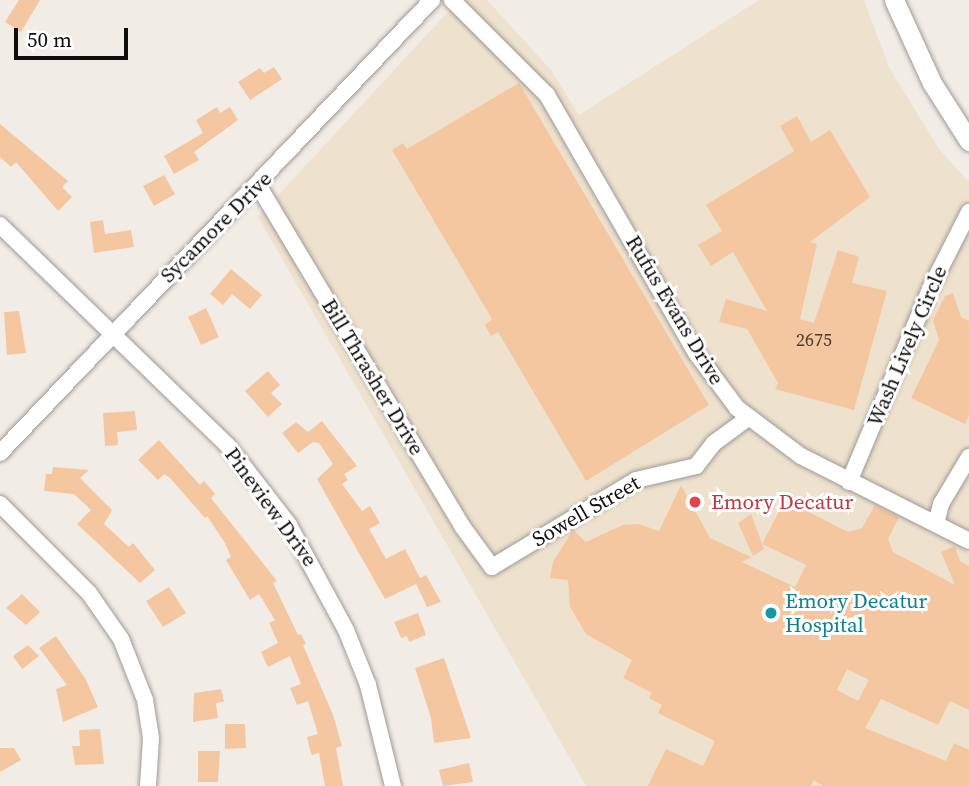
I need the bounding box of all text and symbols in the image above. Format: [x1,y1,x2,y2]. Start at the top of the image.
scale bar [18,14,131,58]
text: 50 m [27,25,72,54]
street label: Sycamore Drive [155,166,277,288]
street label: Rufus Evans Drive [621,231,729,389]
street label: Wash Lively Circle [862,262,952,430]
street label: Bill Thrasher Drive [316,294,430,460]
house number: 2675 [796,329,832,351]
street label: Pineview Drive [219,443,323,571]
street label: Sowell Street [528,470,644,552]
place label: Emory Decatur [711,489,853,515]
marker: Emory Decatur [685,492,705,512]
place label: Emory Decatur Hospital [785,588,927,638]
marker: Emory Decatur Hospital [763,605,779,621]

